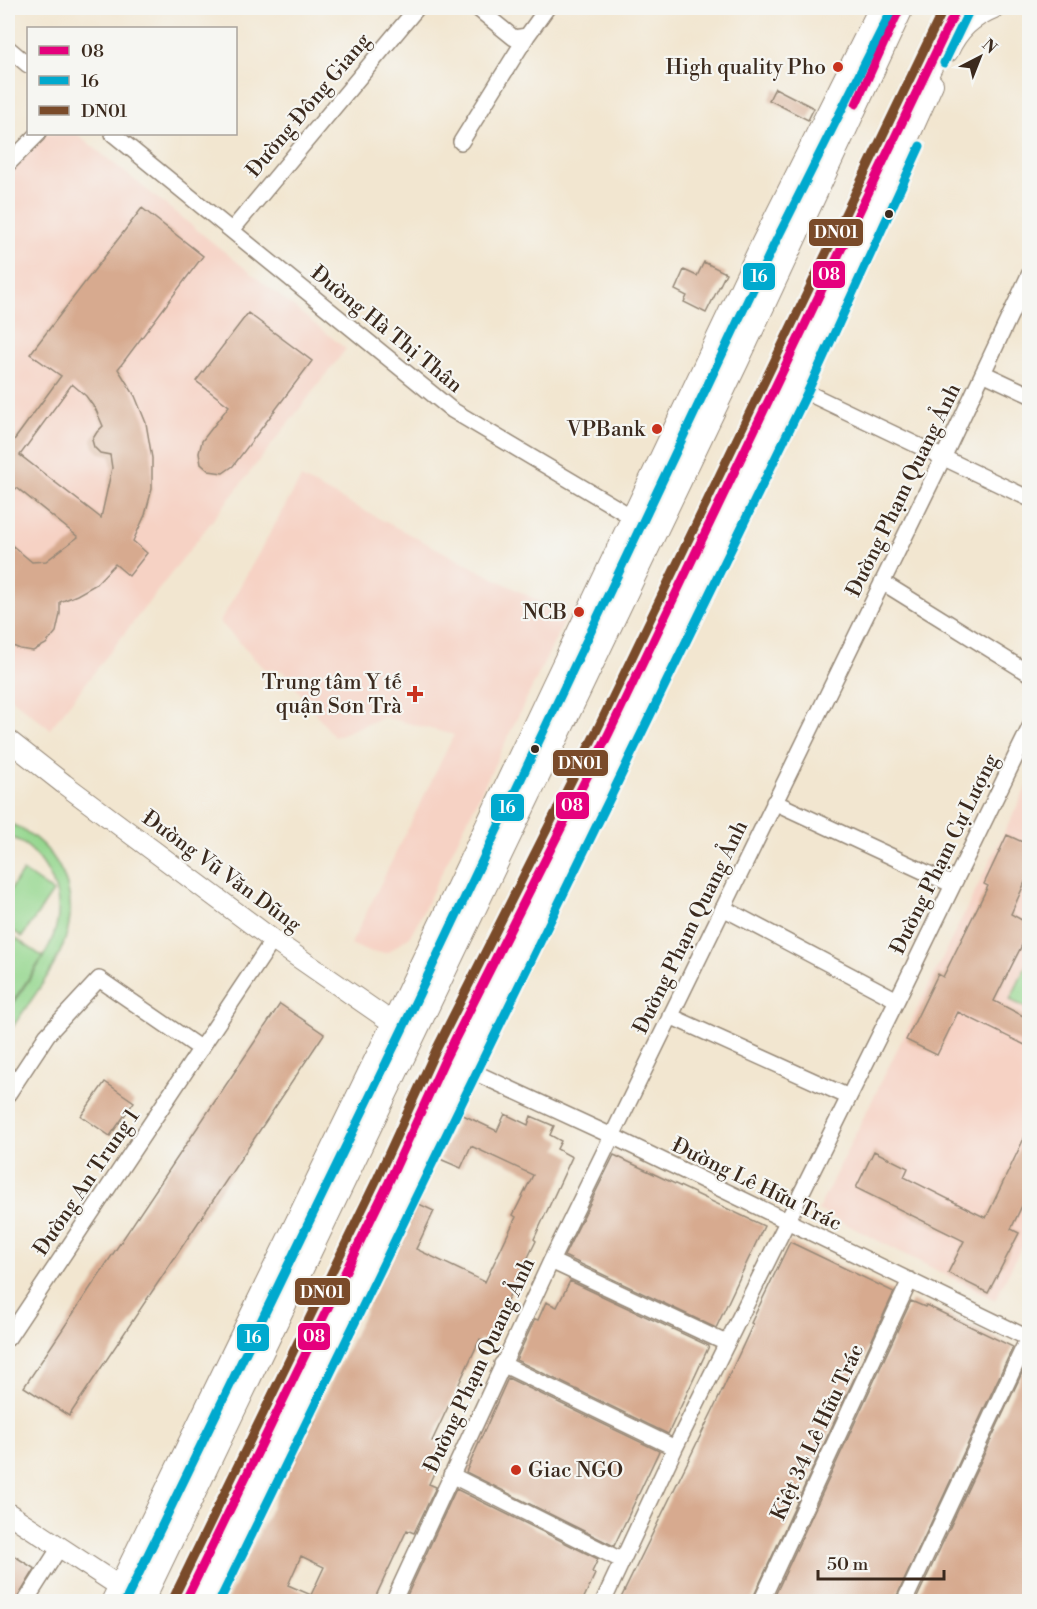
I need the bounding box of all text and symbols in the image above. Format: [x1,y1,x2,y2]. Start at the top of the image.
legend [27,27,237,135]
north arrow [950,27,1010,87]
street label: Đường Đông Giang [241,28,377,183]
text: N [978,35,1001,58]
text: 08 [81,40,104,63]
place label: High quality Pho [665,55,826,81]
marker: High quality Pho [831,60,845,74]
text: 16 [81,70,99,93]
text: DN01 [81,100,127,123]
unlabelled marker [883,208,895,220]
line badge: DN01 [808,218,864,247]
text: DN01 [814,223,858,243]
line badge: 08 [812,260,846,289]
street label: Đường Hà Thị Thân [305,261,468,399]
line badge: 16 [742,262,776,291]
text: 08 [818,265,840,285]
text: 16 [750,267,768,287]
street label: Đường Phạm Quang Ảnh [839,378,967,601]
place label: VPBank [566,417,646,443]
marker: VPBank [650,422,664,436]
place label: NCB [523,600,567,626]
marker: NCB [572,605,586,619]
place label: Trung tâm Y tế quận Sơn Trà [262,670,402,720]
marker: Trung tâm Y tế quận Sơn Trà [406,685,424,703]
unlabelled marker [529,743,541,755]
line badge: DN01 [552,749,609,777]
street label: Đường Phạm Cự Lượng [885,750,1005,959]
text: DN01 [558,754,602,774]
line badge: 08 [555,791,590,820]
line badge: 16 [490,793,525,822]
text: 08 [561,796,583,816]
text: 16 [498,798,516,818]
street label: Đường Vũ Văn Dũng [137,805,306,938]
street label: Đường Phạm Quang Ảnh [626,815,754,1038]
street label: Đường An Trung 1 [28,1104,146,1261]
street label: Đường Lê Hữu Trác [667,1132,846,1237]
street label: Đường Phạm Quang Ảnh [417,1253,541,1477]
line badge: DN01 [294,1277,351,1306]
text: DN01 [300,1283,344,1303]
line badge: 08 [297,1322,331,1351]
line badge: 16 [236,1323,270,1352]
text: 08 [303,1327,325,1347]
text: 16 [244,1328,262,1348]
street label: Kiệt 34 Lê Hữu Trác [766,1340,870,1525]
place label: Giac NGO [528,1458,623,1484]
marker: Giac NGO [509,1463,523,1477]
scale bar [818,1543,944,1581]
text: 50 m [827,1553,869,1576]

